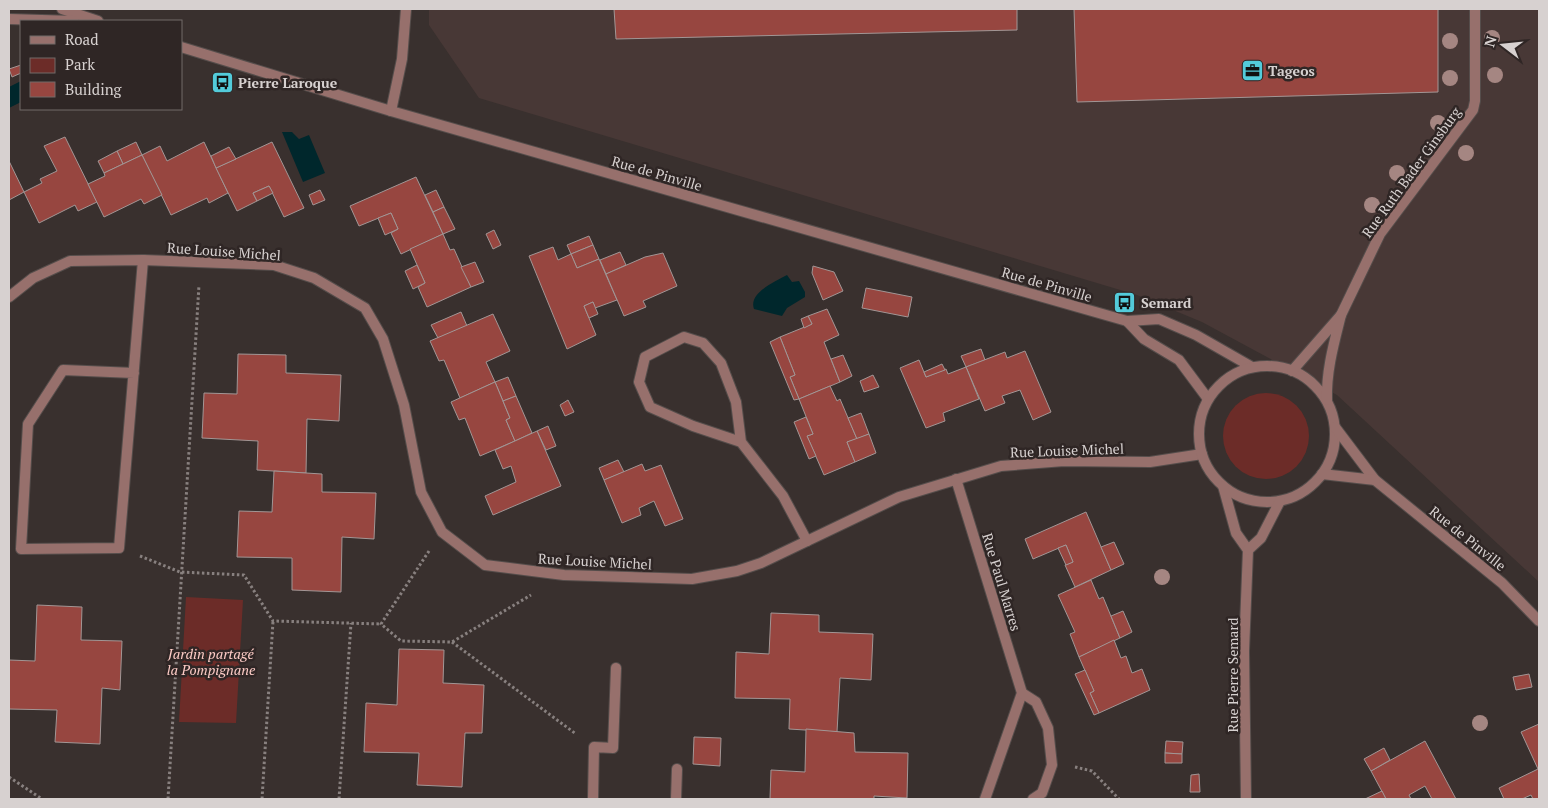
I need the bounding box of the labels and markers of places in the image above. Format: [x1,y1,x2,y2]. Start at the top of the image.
office icon: Tageos [1240,58,1264,82]
place label: Tageos [1268,61,1315,80]
bus stop icon: Pierre Laroque [210,70,234,94]
place label: Pierre Laroque [238,73,338,92]
bus stop icon: Semard [1113,290,1137,314]
place label: Semard [1141,293,1192,312]

